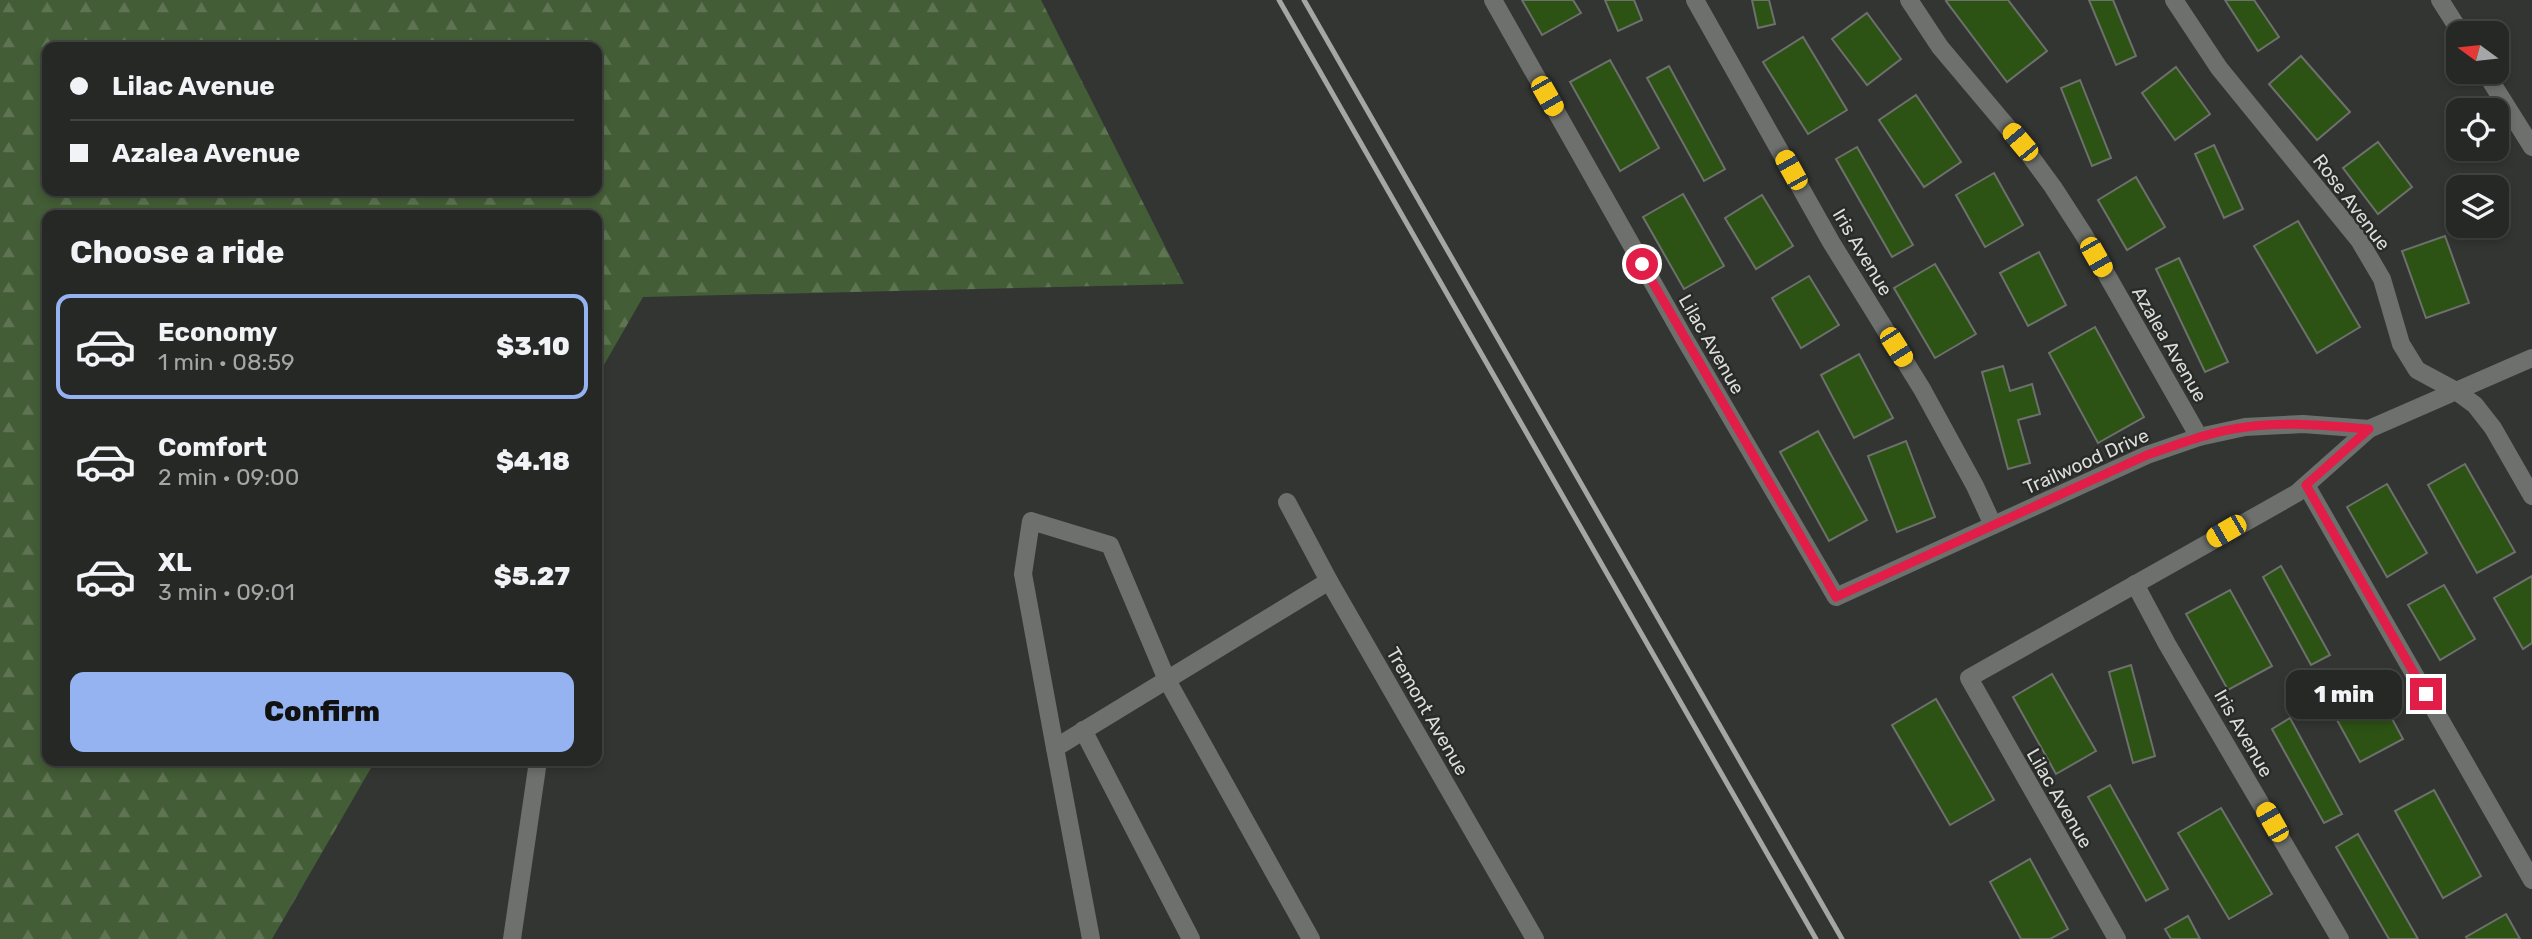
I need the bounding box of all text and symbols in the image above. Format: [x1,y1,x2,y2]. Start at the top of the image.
north arrow [2446,21,2510,84]
map controls [2446,21,2509,238]
text: Lilac Avenue [112,71,275,102]
car [1528,73,1567,119]
button: locate [2446,98,2509,161]
car [1999,119,2042,165]
text: Azalea Avenue [112,138,300,169]
car [1772,147,1811,193]
street label: Rose Avenue [2308,150,2395,255]
button: layers [2446,175,2509,238]
street label: Iris Avenue [1828,205,1898,300]
text: Choose a ride [70,233,284,271]
car [2077,234,2116,280]
route start [1626,248,1658,280]
street label: Azalea Avenue [2127,282,2212,406]
street label: Lilac Avenue [1674,290,1749,398]
icon: car [74,315,137,378]
text: Economy [158,317,277,348]
car [1876,324,1917,370]
text: $3.10 [496,331,570,362]
text: 1 min · 08:59 [158,348,295,376]
street label: Trailwood Drive [2020,424,2152,499]
icon: car [74,430,137,493]
text: Comfort [158,432,267,463]
text: $4.18 [496,446,570,477]
text: 2 min · 09:00 [158,463,299,491]
car [2203,511,2250,551]
icon: car [74,545,137,608]
text: XL [158,547,191,578]
text: $5.27 [494,561,570,592]
text: 3 min · 09:01 [158,578,295,606]
street label: Tremont Avenue [1381,643,1474,780]
callout: 1 min [2286,670,2402,718]
button: Confirm [70,672,574,752]
route end [2410,678,2442,710]
text: 1 min [2314,680,2374,708]
street label: Iris Avenue [2209,685,2278,781]
street label: Lilac Avenue [2022,744,2097,852]
car [2253,799,2292,845]

